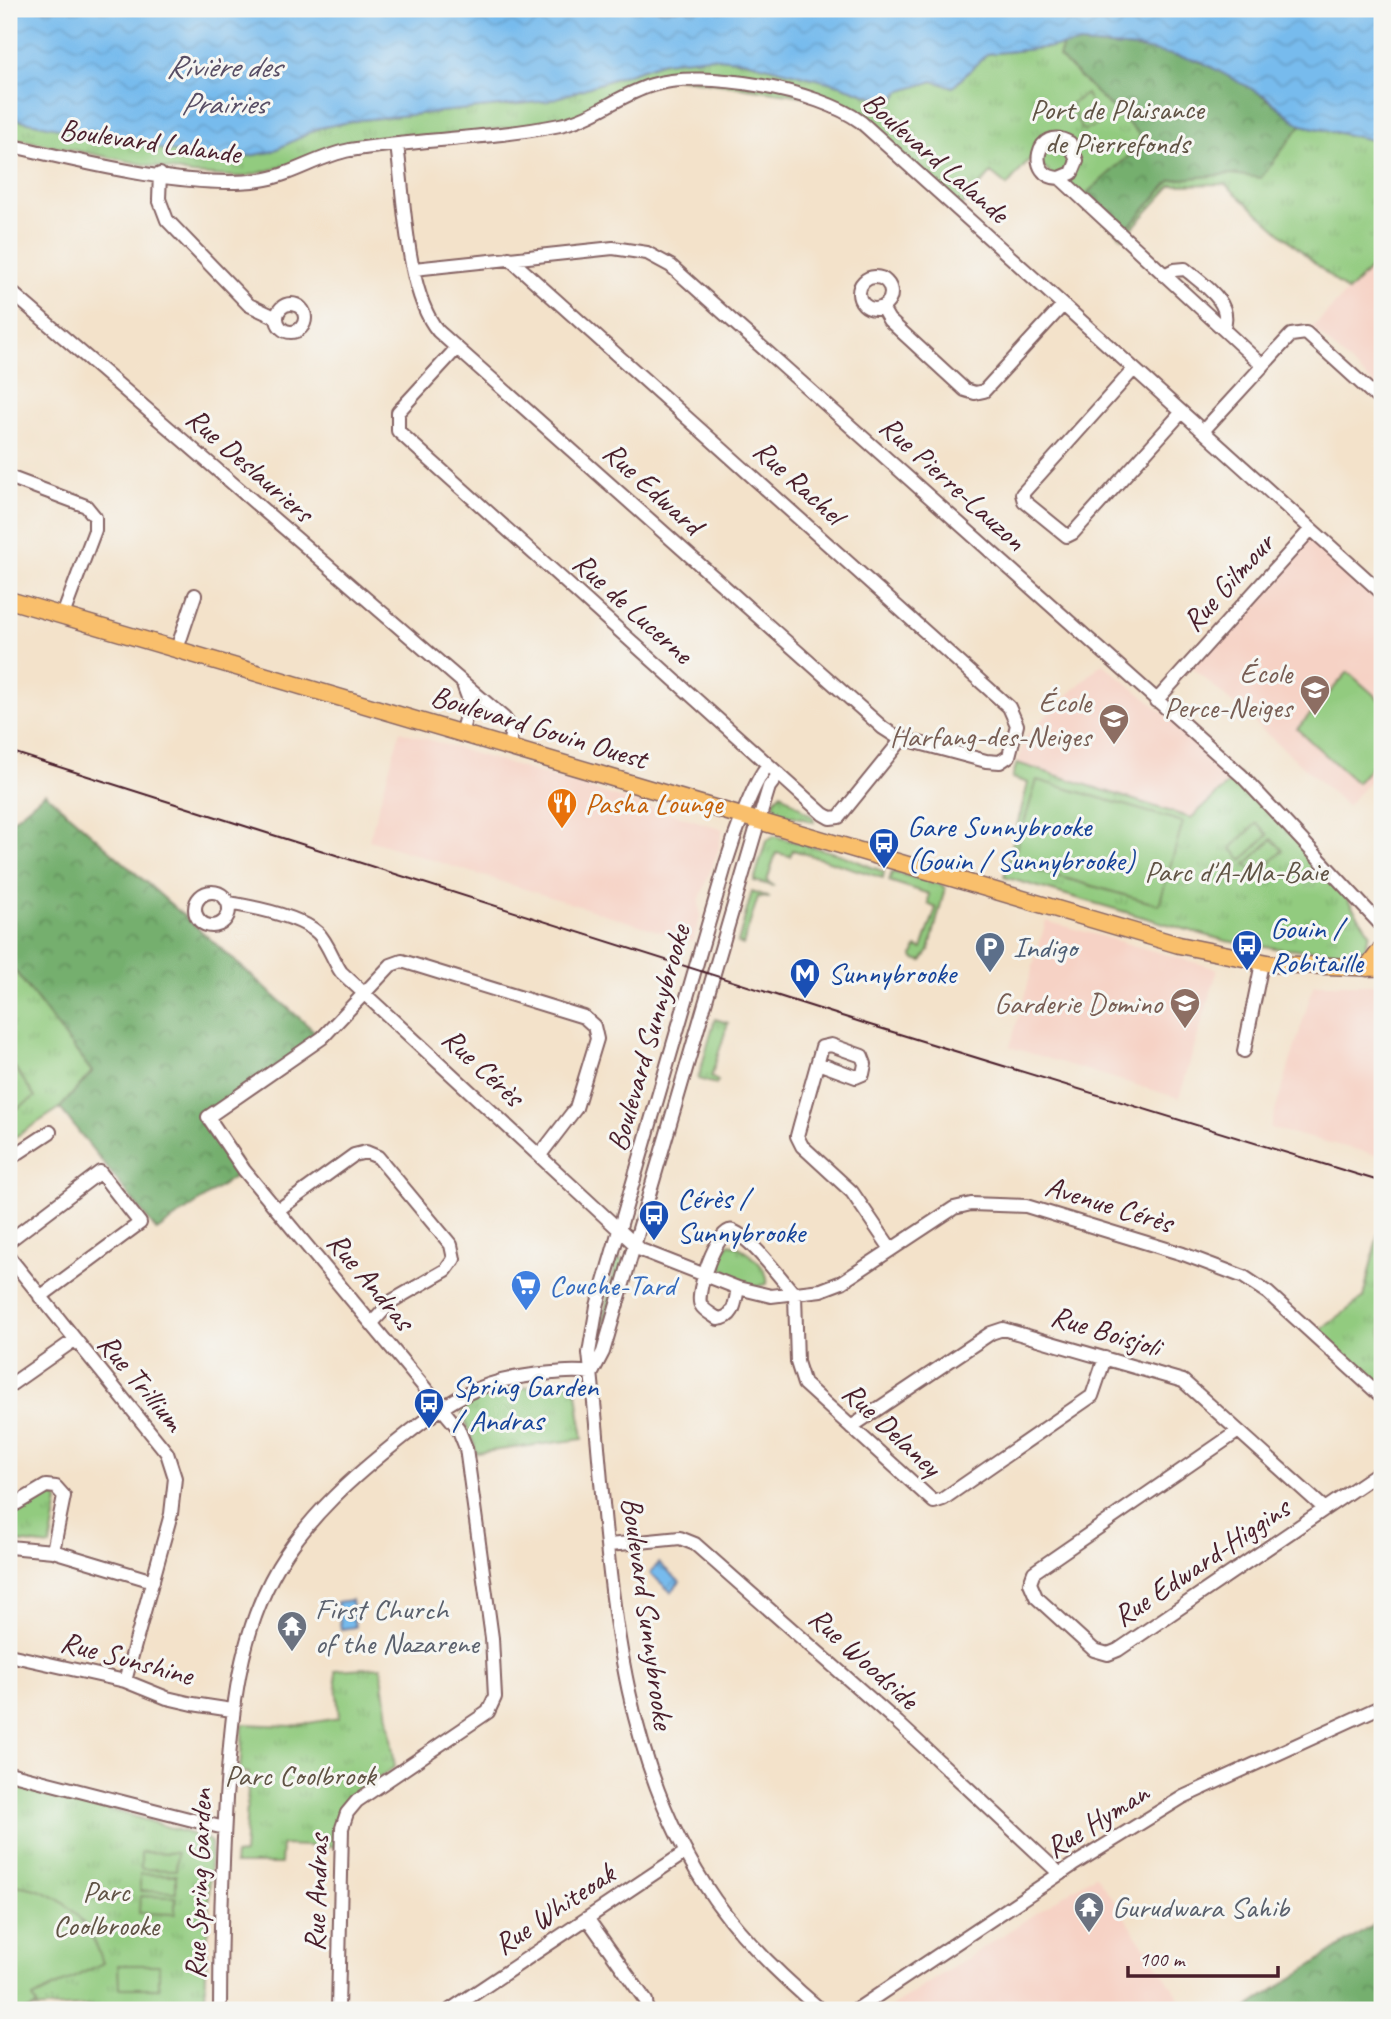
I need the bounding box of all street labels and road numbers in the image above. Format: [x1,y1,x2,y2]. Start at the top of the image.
street label: Boulevard Lalande [855,83,1019,233]
street label: Boulevard Lalande [57,110,245,173]
street label: Rue Deslauriers [178,399,324,533]
street label: Rue Pierre-Lauzon [872,407,1035,559]
street label: Rue Rachel [746,431,856,536]
street label: Rue Edward [595,433,714,546]
street label: Rue Gilmour [1174,523,1284,639]
street label: Rue de Lucerne [565,544,703,674]
street label: Boulevard Gouin Ouest [427,676,654,779]
street label: Boulevard Sunnybrooke [598,918,699,1156]
street label: Rue Cérès [434,1020,534,1116]
street label: Avenue Cérès [1041,1167,1180,1242]
street label: Rue Andras [319,1224,425,1340]
street label: Rue Boisjoli [1047,1296,1169,1367]
street label: Rue Trillium [89,1326,194,1440]
street label: Rue Delaney [834,1373,952,1486]
street label: Rue Edward-Higgins [1106,1487,1299,1635]
street label: Boulevard Sunnybrooke [613,1495,683,1734]
street label: Rue Woodside [801,1599,929,1719]
street label: Rue Sunshine [57,1622,199,1694]
street label: Rue Hyman [1038,1773,1157,1866]
street label: Rue Spring Garden [176,1787,220,1980]
street label: Rue Andras [295,1831,337,1952]
street label: Rue Whiteoak [486,1854,624,1963]

